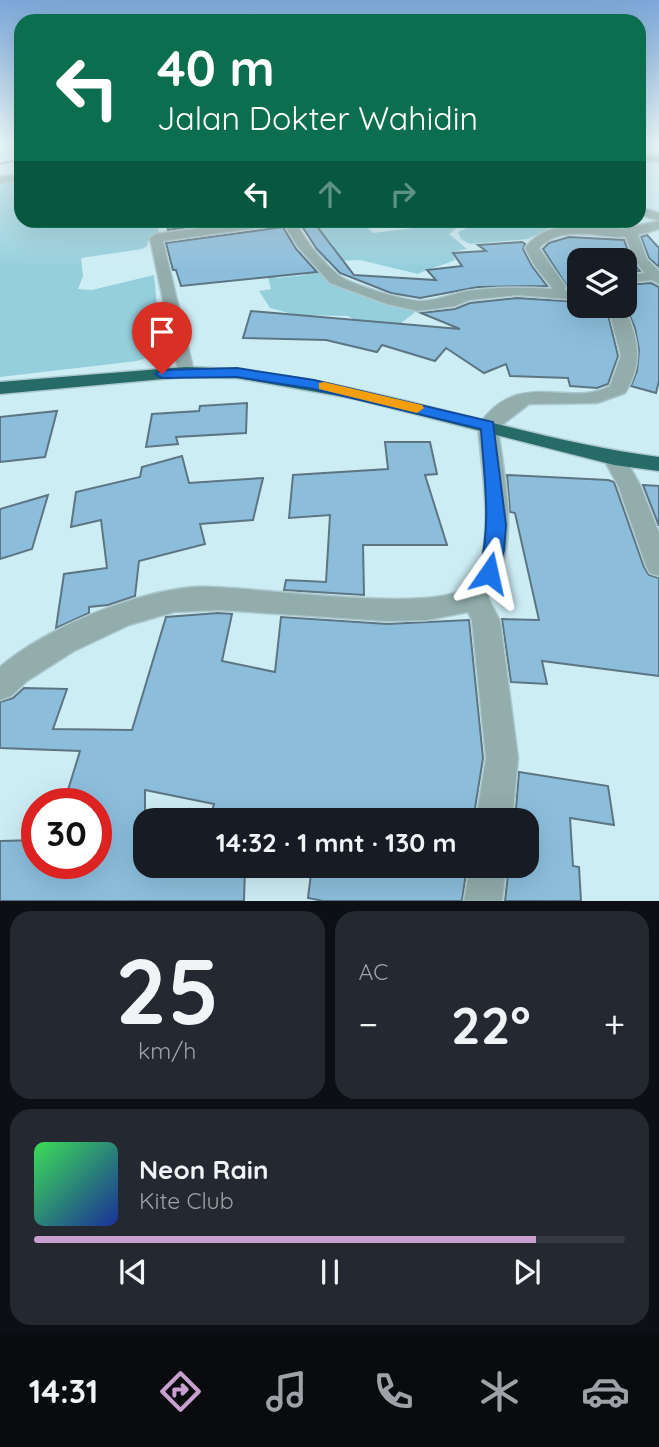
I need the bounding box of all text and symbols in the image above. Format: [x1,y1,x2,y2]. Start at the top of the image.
text: 40 m [157,37,275,98]
icon: left [42,42,133,133]
text: Jalan Dokter Wahidin [157,98,478,138]
icon: left [238,175,276,213]
icon: ahead [311,175,349,213]
icon: right [384,175,422,213]
map controls [567,248,637,318]
button: layers [567,248,637,318]
pin [132,302,192,374]
icon: arrive [143,313,181,351]
position arrow [452,536,526,610]
speed limit sign: 30 [21,788,112,879]
text: 14:32 · 1 mnt · 130 m [216,826,456,859]
text: 25 [115,933,219,1047]
text: AC [359,957,388,986]
text: 22° [451,992,531,1057]
text: − [359,1000,378,1048]
text: + [604,1000,625,1048]
text: km/h [138,1036,196,1065]
text: Neon Rain [139,1153,268,1186]
text: Kite Club [139,1186,234,1215]
icon: previous [114,1253,152,1291]
icon: pause [311,1253,349,1291]
icon: next [508,1253,546,1291]
icon: directions [156,1367,205,1416]
icon: music [262,1367,311,1416]
icon: phone [369,1367,418,1416]
icon: climate [475,1367,524,1416]
icon: car [581,1367,630,1416]
text: 14:31 [29,1371,98,1411]

